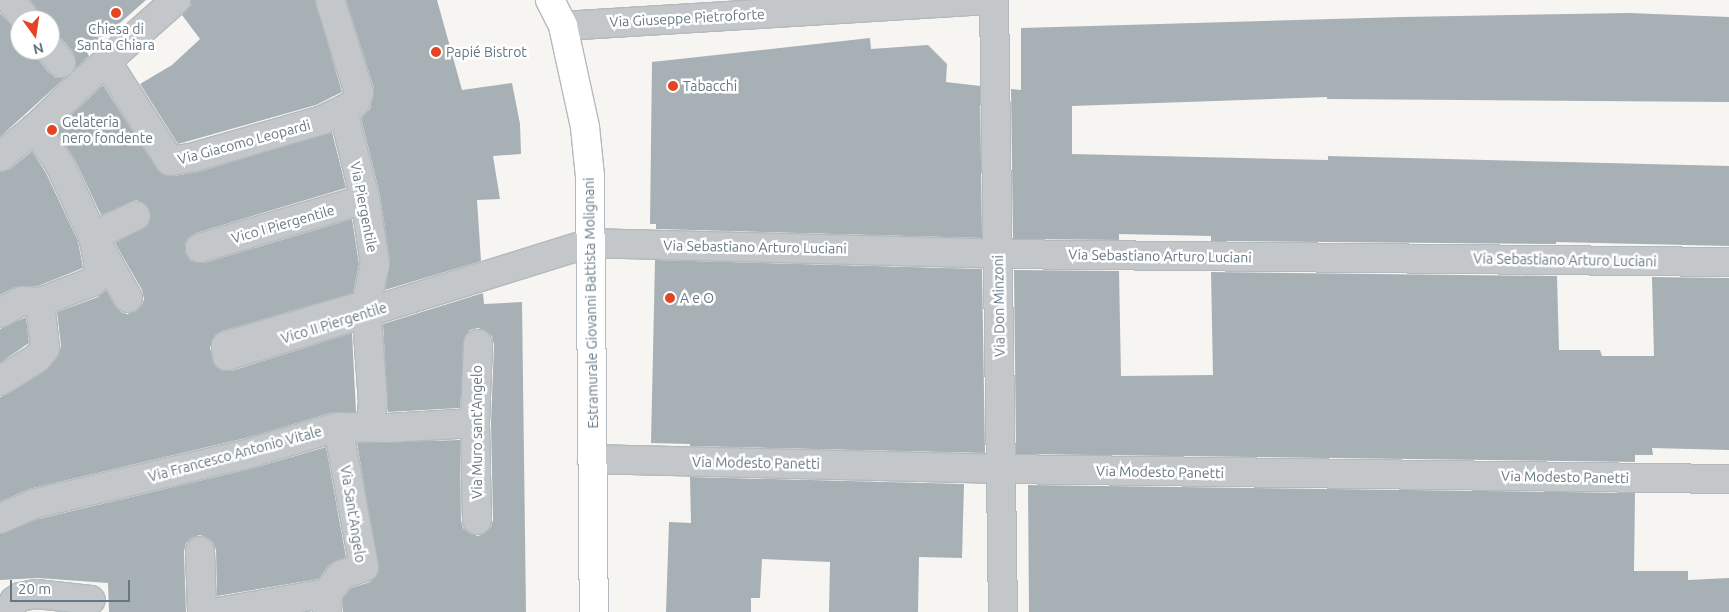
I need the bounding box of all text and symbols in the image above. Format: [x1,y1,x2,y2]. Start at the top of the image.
street label: Via Giuseppe Pietroforte [609,6,765,30]
marker: Chiesa di Santa Chiara [110,7,122,19]
north arrow [10,10,60,60]
place label: Chiesa di Santa Chiara [77,21,155,54]
text: N [31,40,45,58]
place label: Papié Bistrot [446,44,527,60]
marker: Papié Bistrot [430,46,442,58]
place label: Tabacchi [683,78,737,94]
marker: Tabacchi [667,80,679,92]
place label: Gelateria nero fondente [62,114,153,146]
street label: Via Giacomo Leopardi [176,116,312,168]
marker: Gelateria nero fondente [46,124,58,136]
street label: Via Piergentile [347,160,381,254]
street label: Estramurale Giovanni Battista Molignani [580,177,602,429]
street label: Vico I Piergentile [230,201,336,247]
street label: Via Sebastiano Arturo Luciani [663,237,847,257]
street label: Via Sebastiano Arturo Luciani [1068,246,1252,266]
street label: Via Sebastiano Arturo Luciani [1473,250,1657,270]
street label: Via Don Minzoni [990,255,1008,357]
place label: A e O [680,290,714,306]
marker: A e O [664,292,676,304]
street label: Vico II Piergentile [279,299,389,347]
street label: Via Muro sant'Angelo [469,365,485,499]
street label: Via Francesco Antonio Vitale [146,423,324,485]
street label: Via Modesto Panetti [692,453,820,473]
street label: Via Modesto Panetti [1096,462,1224,482]
street label: Via Sant'Angelo [337,464,369,564]
street label: Via Modesto Panetti [1501,467,1629,487]
scale bar [12,570,132,602]
text: 20 m [18,580,51,597]

